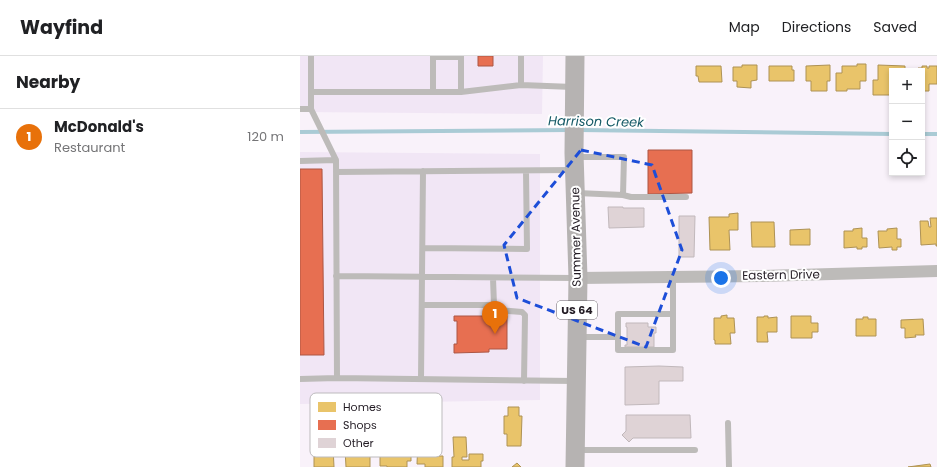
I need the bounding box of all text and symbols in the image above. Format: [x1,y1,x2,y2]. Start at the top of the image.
text: Wayfind [20,14,103,41]
text: Map [729,17,760,37]
text: Directions [782,17,851,37]
text: Saved [873,17,917,37]
map controls [889,68,925,176]
button: + [889,68,925,104]
text: Nearby [16,70,80,94]
button: − [889,104,925,140]
water label: Harrison Creek [548,111,645,132]
text: McDonald's [54,116,144,137]
text: 1 [27,127,31,146]
text: 120 m [247,127,284,146]
text: Restaurant [54,138,125,157]
button: locate [889,140,925,176]
street label: Summer Avenue [566,187,585,287]
street label: Eastern Drive [742,265,820,284]
your location [711,268,731,288]
pin: 1 [482,301,508,334]
road number: US 64 [557,301,597,319]
legend [310,393,442,457]
text: Homes [343,399,382,415]
text: Shops [343,417,377,433]
text: Other [343,435,374,451]

